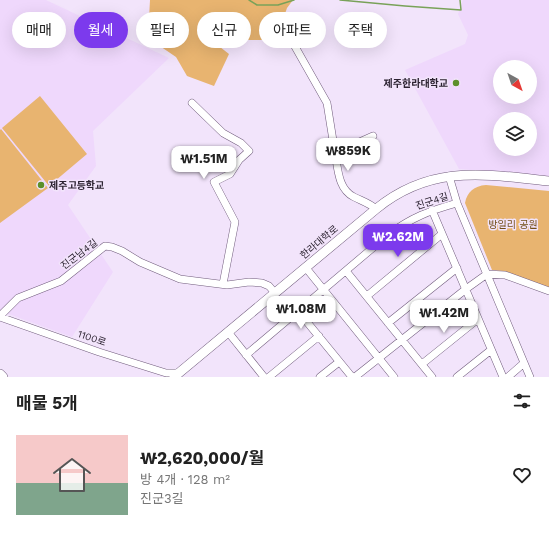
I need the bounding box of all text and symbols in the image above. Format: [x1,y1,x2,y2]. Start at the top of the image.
chip: 매매 [12,12,66,48]
chip: 월세 [74,12,128,48]
chip: 필터 [136,12,189,48]
chip: 신규 [197,12,251,48]
chip: 아파트 [259,12,326,48]
chip: 주택 [334,12,387,48]
north arrow [493,60,537,104]
map controls [493,60,537,156]
place label: 제주한라대학교 [384,77,448,89]
marker: 제주한라대학교 [451,78,461,88]
button: layers [493,112,537,156]
pin: ₩859K [320,138,376,172]
text: ₩859K [325,143,371,158]
pin: ₩1.51M [171,146,237,180]
text: ₩1.51M [180,151,228,166]
place label: 제주고등학교 [49,179,104,191]
marker: 제주고등학교 [36,180,46,190]
street label: 진군4길 [414,191,450,211]
park label: 방일리 공원 [488,219,538,230]
street label: 한라대학로 [298,223,340,261]
pin: ₩2.62M [365,224,431,258]
text: ₩2.62M [372,229,424,244]
street label: 진군남4길 [59,237,99,271]
pin: ₩1.08M [268,296,334,330]
pin: ₩1.42M [411,300,477,334]
text: ₩1.08M [276,301,326,316]
text: ₩1.42M [419,305,469,320]
street label: 1100로 [76,328,108,348]
icon: filters [511,390,533,412]
text: 매물 5개 [16,393,78,413]
text: ₩2,620,000/월 [140,448,264,468]
icon: home [48,451,96,499]
icon: heart [511,464,533,486]
text: 방 4개 · 128 m² [140,472,230,487]
text: 진군3길 [140,491,183,506]

